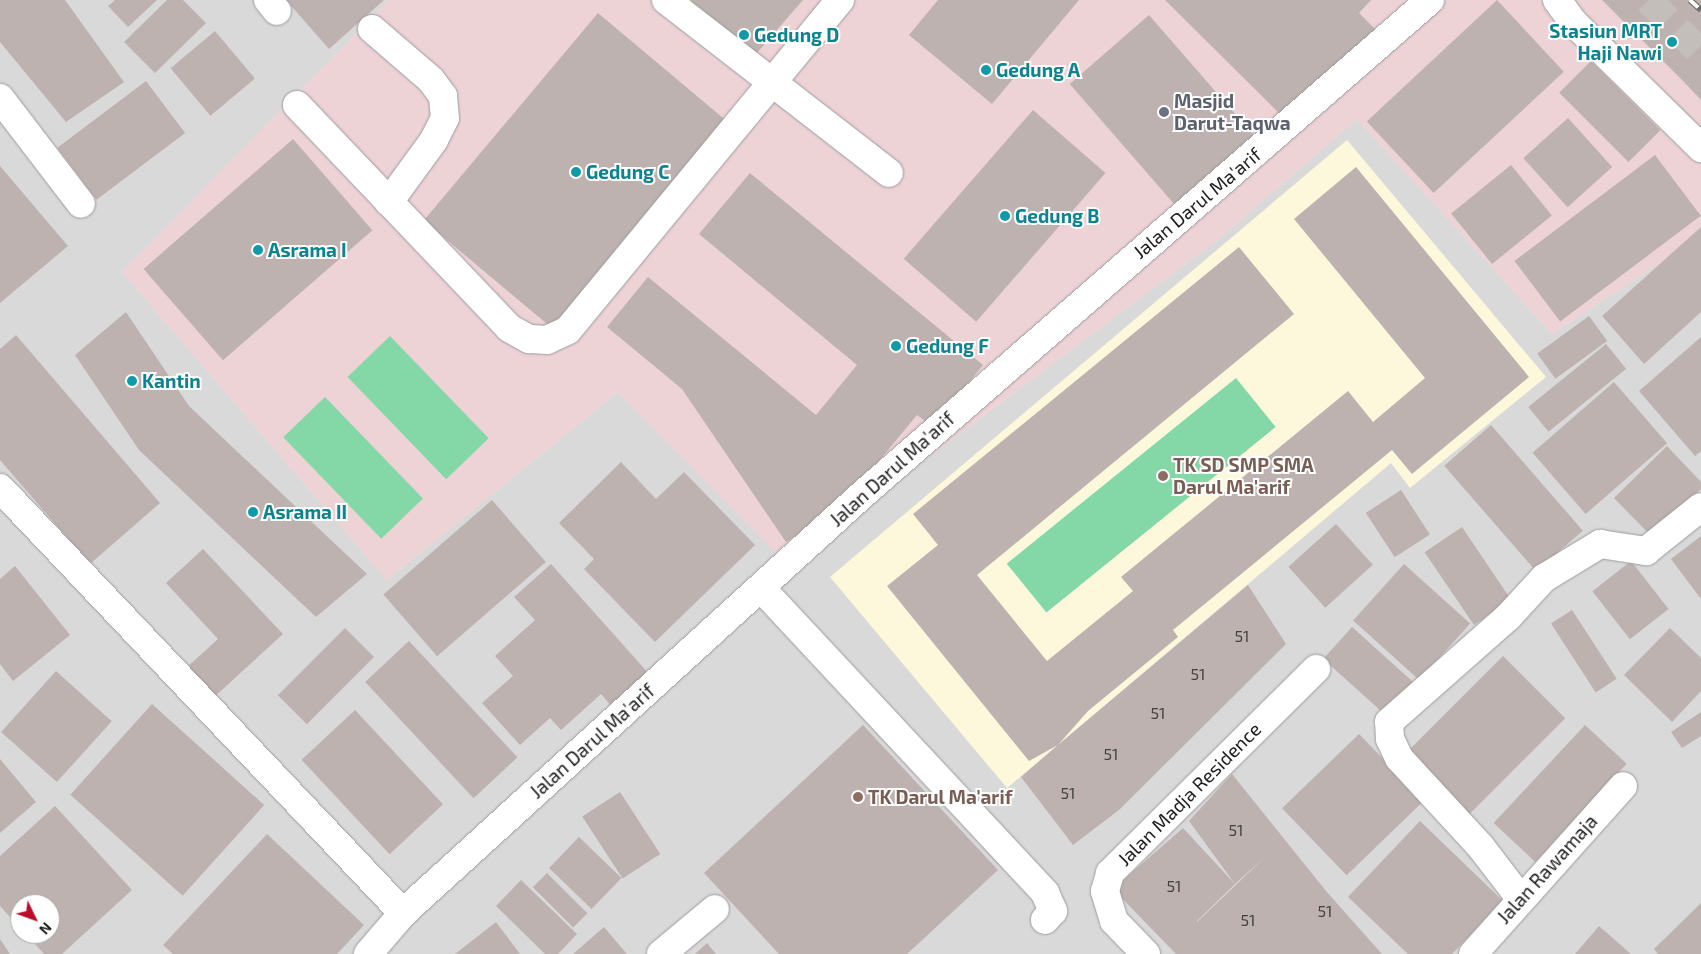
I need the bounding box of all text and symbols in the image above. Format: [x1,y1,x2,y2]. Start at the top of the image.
place label: Stasiun MRT Haji Nawi [1549,20,1662,64]
place label: Gedung D [754,24,839,46]
marker: Gedung D [738,29,750,41]
marker: Stasiun MRT Haji Nawi [1666,36,1678,48]
place label: Gedung A [996,59,1081,81]
marker: Gedung A [980,64,992,76]
place label: Masjid Darut-Taqwa [1174,90,1291,134]
marker: Masjid Darut-Taqwa [1158,106,1170,118]
street label: Jalan Darul Ma'arif [1128,143,1266,263]
place label: Gedung C [586,161,669,183]
marker: Gedung C [570,166,582,178]
place label: Gedung B [1015,205,1099,227]
marker: Gedung B [999,210,1011,222]
place label: Asrama I [268,239,347,261]
marker: Asrama I [252,244,264,256]
place label: Gedung F [906,335,989,357]
marker: Gedung F [890,340,902,352]
place label: Kantin [142,370,201,392]
marker: Kantin [126,375,138,387]
street label: Jalan Darul Ma'arif [825,407,959,531]
place label: TK SD SMP SMA Darul Ma'arif [1173,454,1314,498]
marker: TK SD SMP SMA Darul Ma'arif [1157,470,1169,482]
place label: Asrama II [263,501,347,523]
marker: Asrama II [247,506,259,518]
house number: 51 [1235,626,1249,646]
house number: 51 [1191,664,1205,684]
street label: Jalan Darul Ma'arif [525,679,659,803]
house number: 51 [1151,703,1165,723]
street label: Jalan Madja Residence [1113,718,1265,870]
house number: 51 [1104,744,1118,764]
house number: 51 [1061,783,1075,803]
place label: TK Darul Ma'arif [868,786,1013,808]
marker: TK Darul Ma'arif [852,791,864,803]
street label: Jalan Rawamaja [1492,810,1602,928]
house number: 51 [1229,820,1243,840]
house number: 51 [1167,876,1181,896]
north arrow [10,894,60,944]
house number: 51 [1318,901,1332,921]
house number: 51 [1241,910,1255,930]
text: N [36,919,55,938]

